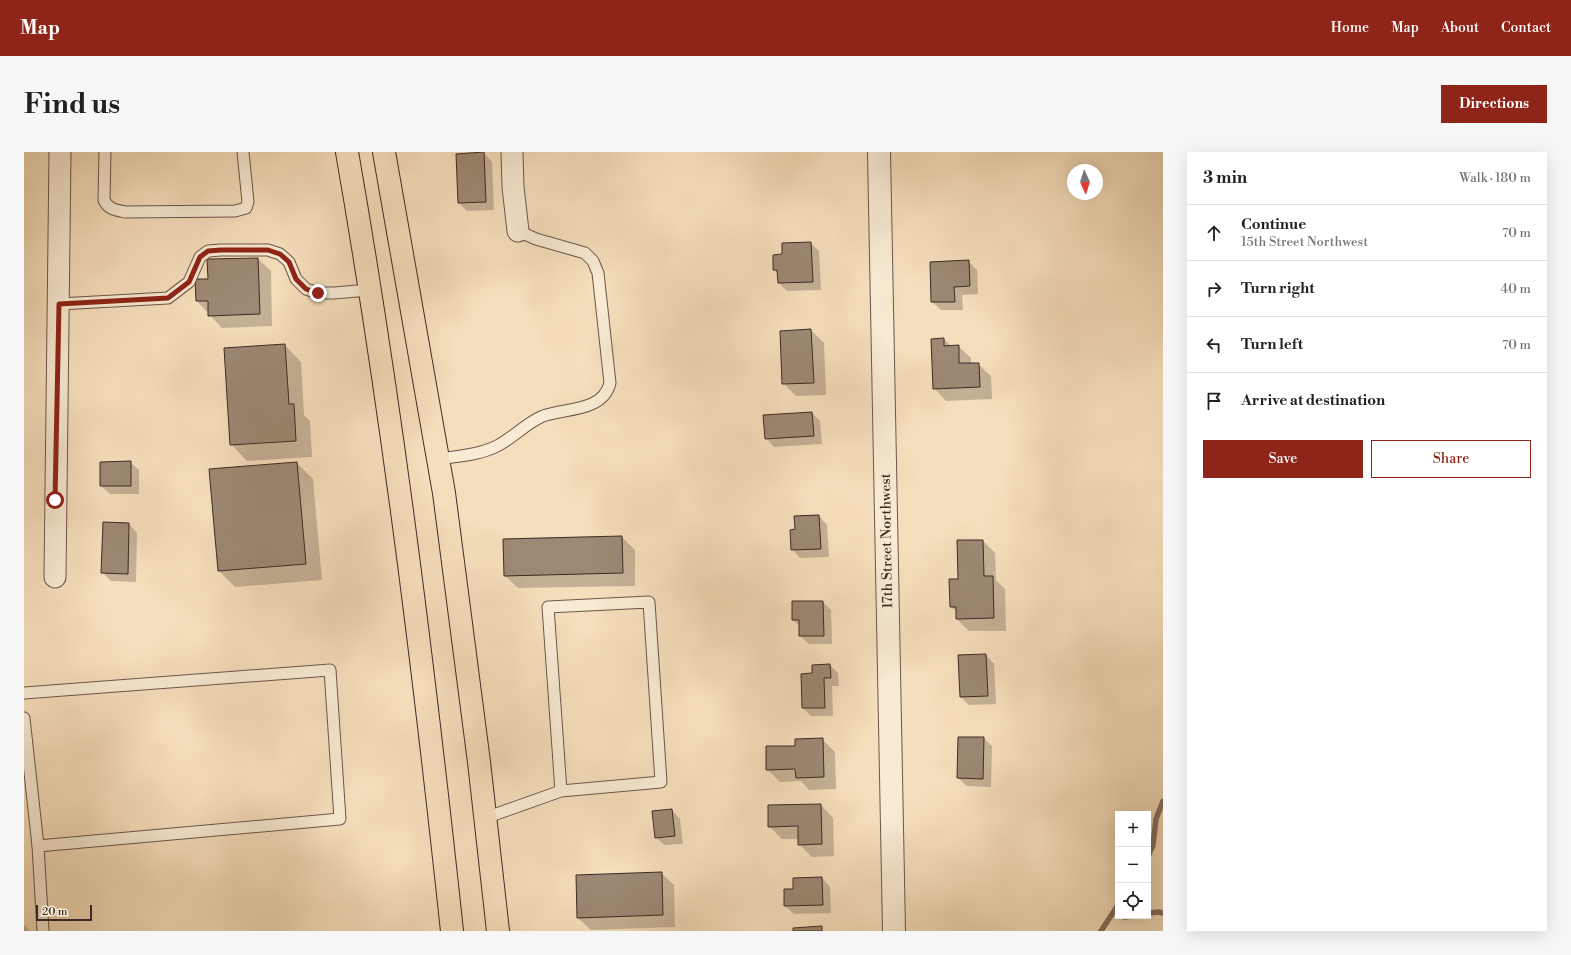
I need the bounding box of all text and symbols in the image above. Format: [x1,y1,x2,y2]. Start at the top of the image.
text: Map [20,16,60,40]
text: Home [1331,19,1369,37]
text: Map [1391,19,1419,37]
text: About [1441,19,1479,37]
text: Contact [1501,19,1551,37]
button: Directions [1441,85,1547,123]
text: Find us [24,87,120,122]
north arrow [1067,164,1103,200]
text: 3 min [1203,167,1247,189]
text: Walk · 180 m [1459,170,1531,186]
text: Continue [1241,215,1306,234]
icon: ahead [1203,222,1225,244]
text: 70 m [1502,225,1531,241]
text: 15th Street Northwest [1241,234,1368,250]
icon: right [1203,278,1225,300]
text: Turn right [1241,279,1315,298]
text: 40 m [1501,281,1531,297]
route end [309,284,327,302]
icon: left [1203,334,1225,356]
text: Turn left [1241,335,1303,354]
text: 70 m [1502,337,1531,353]
icon: arrive [1203,390,1225,412]
text: Arrive at destination [1241,391,1385,410]
button: Save [1203,440,1363,478]
button: Share [1371,440,1531,478]
street label: 17th Street Northwest [877,473,897,609]
route start [46,491,64,509]
map controls [1115,811,1151,919]
button: + [1115,811,1151,847]
button: − [1115,847,1151,883]
button: locate [1115,883,1151,919]
scale bar [36,903,92,922]
text: 20 m [42,905,67,919]

